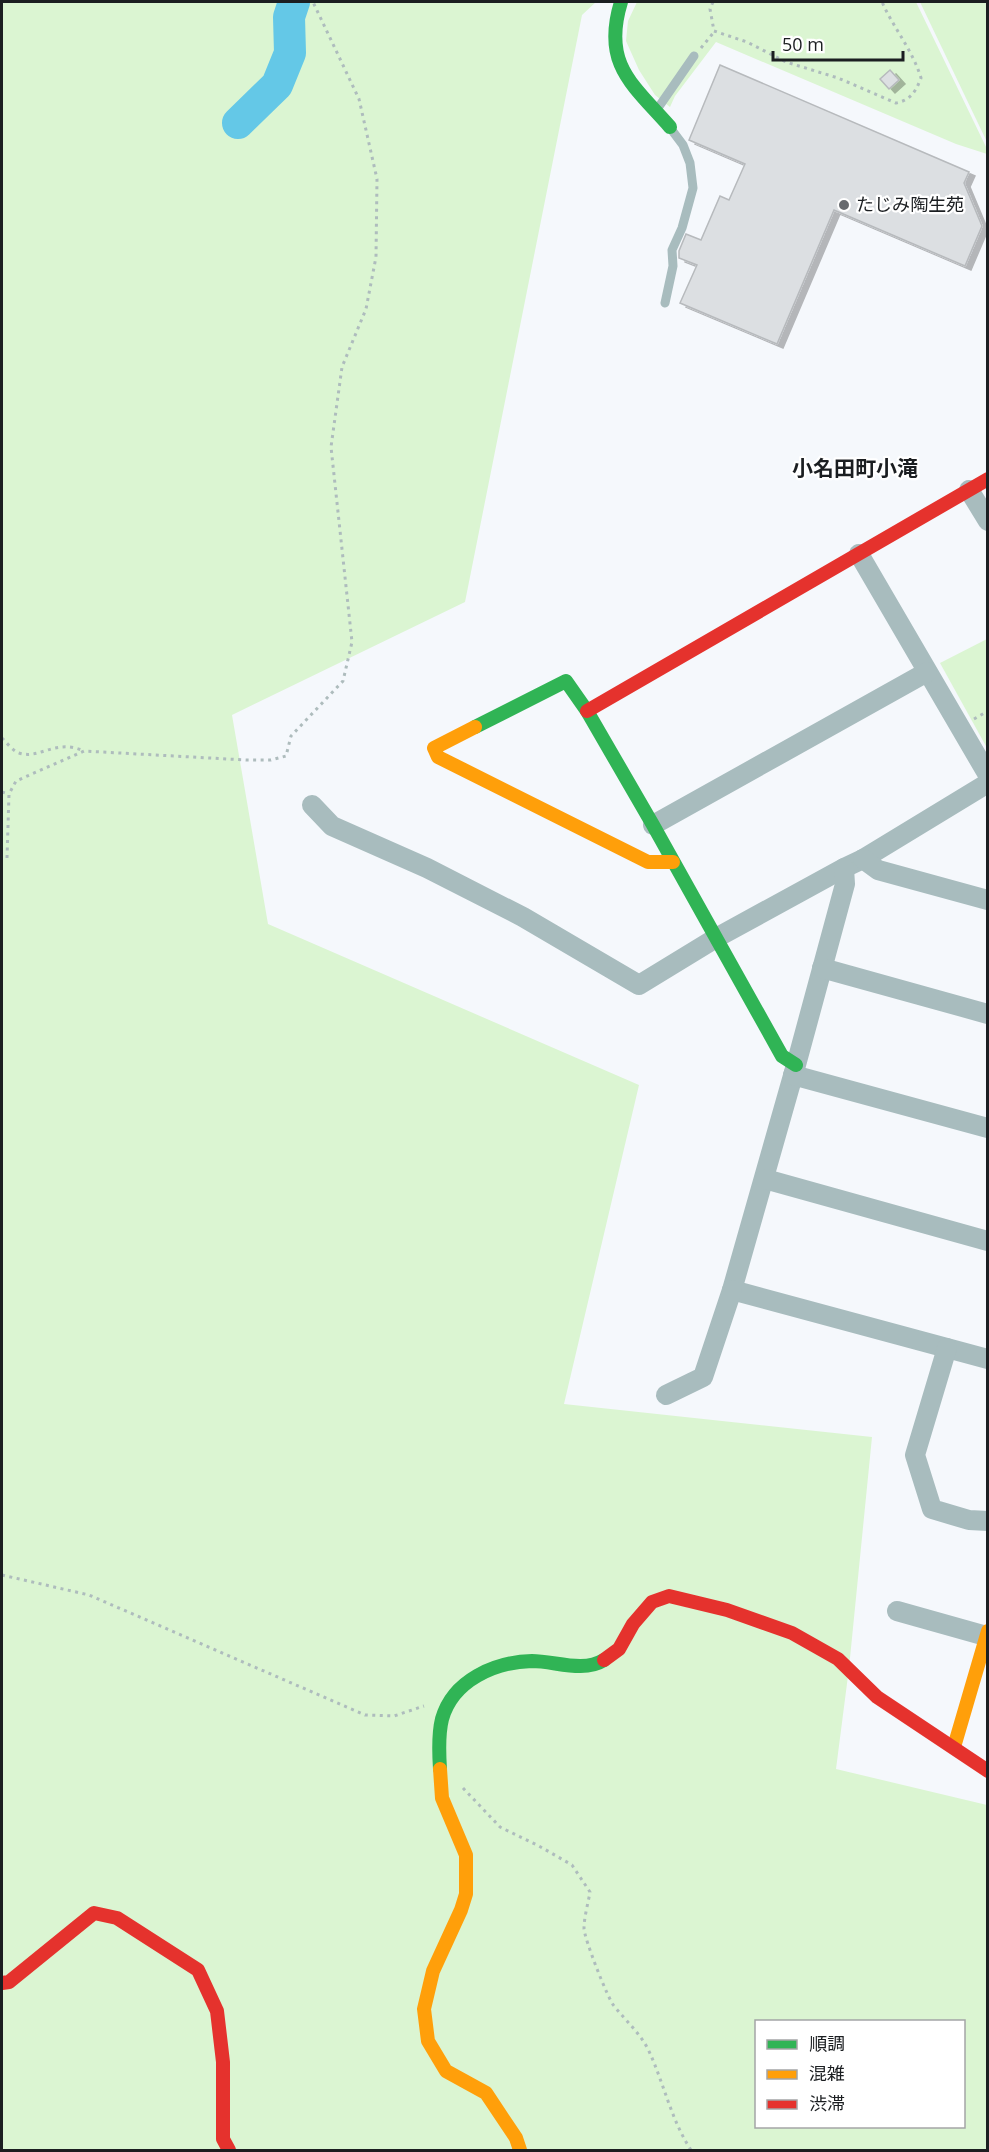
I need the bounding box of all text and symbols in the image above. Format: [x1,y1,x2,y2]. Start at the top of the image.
scale bar [773,24,904,62]
text: 50 m [782,32,824,56]
place label: たじみ陶生苑 [856,192,964,216]
marker: たじみ陶生苑 [837,198,851,212]
district label: 小名田町小滝 [792,454,918,482]
legend [755,2020,965,2128]
text: 順調 [809,2031,845,2055]
text: 混雑 [809,2061,845,2085]
text: 渋滞 [809,2091,845,2115]

